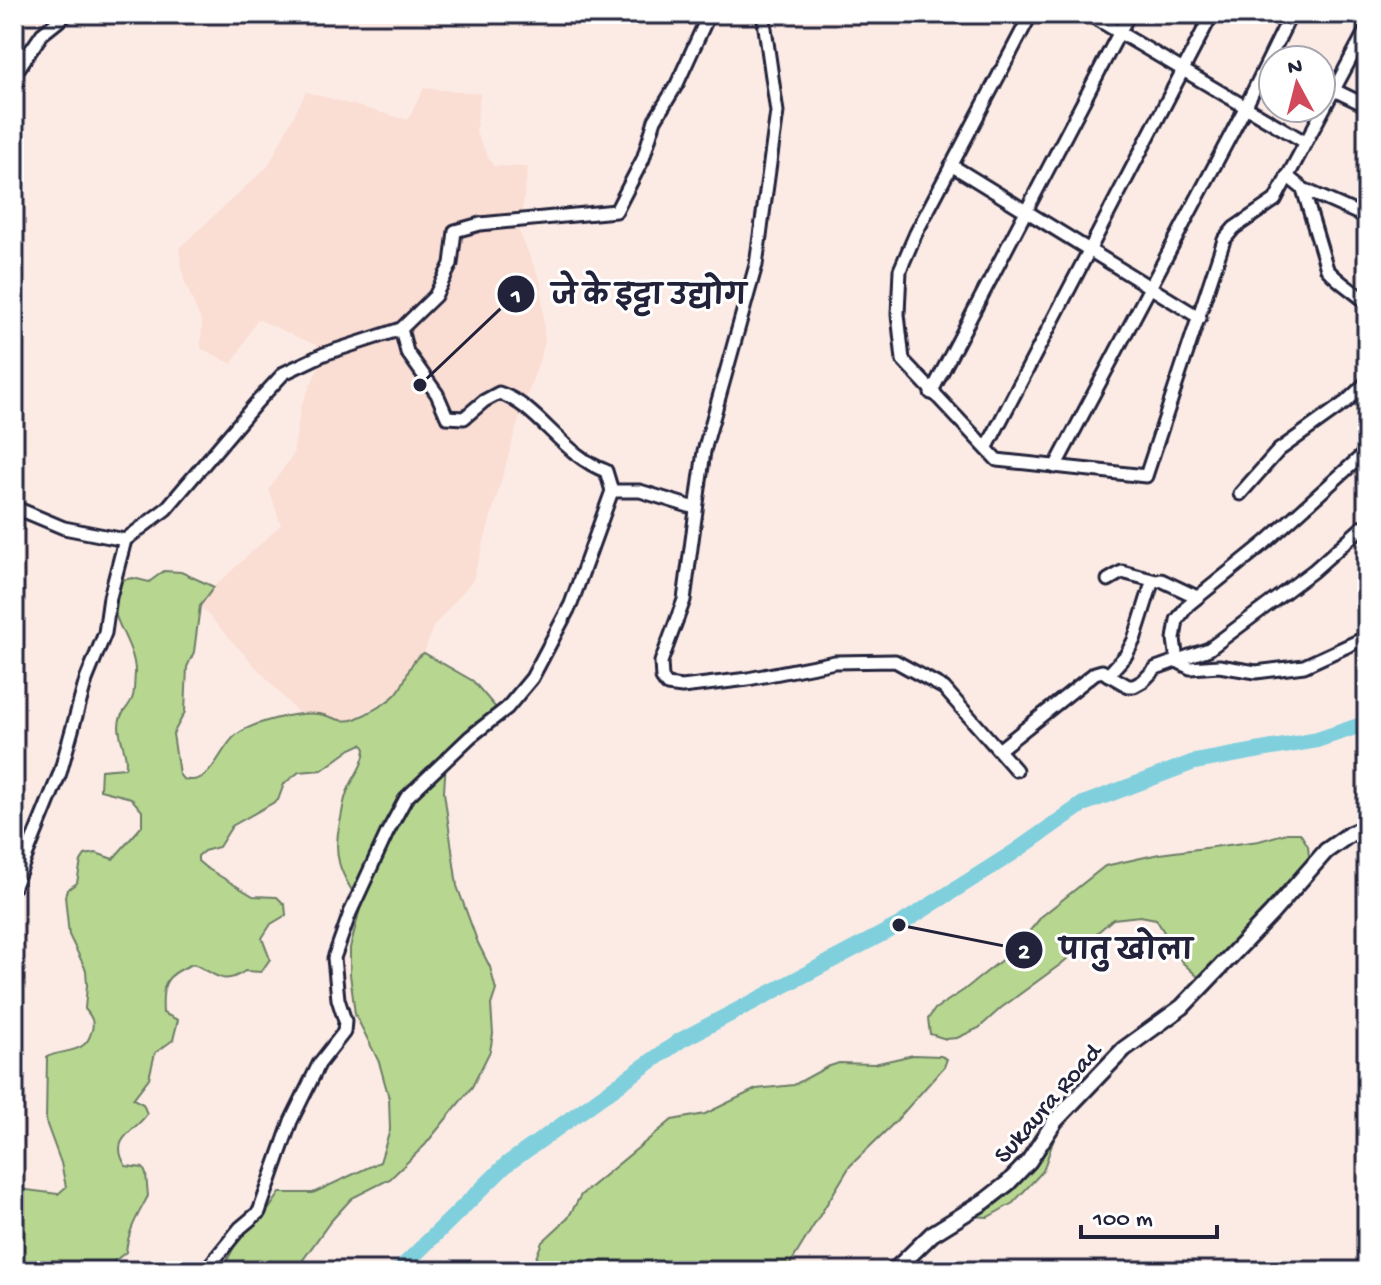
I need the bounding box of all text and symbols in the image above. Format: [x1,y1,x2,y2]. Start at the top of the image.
north arrow [1257,44,1337,124]
text: N [1286,54,1304,82]
callout: जे के इट्टा उद्योग [496,268,762,320]
text: जे के इट्टा उद्योग [549,270,749,317]
text: 1 [510,283,521,312]
callout: पातु खोला [1004,924,1209,976]
text: पातु खोला [1056,927,1196,972]
text: 2 [1018,939,1030,968]
street label: Sukaura Road [989,1037,1111,1171]
scale bar [1081,1189,1217,1239]
text: 100 m [1092,1206,1153,1235]

